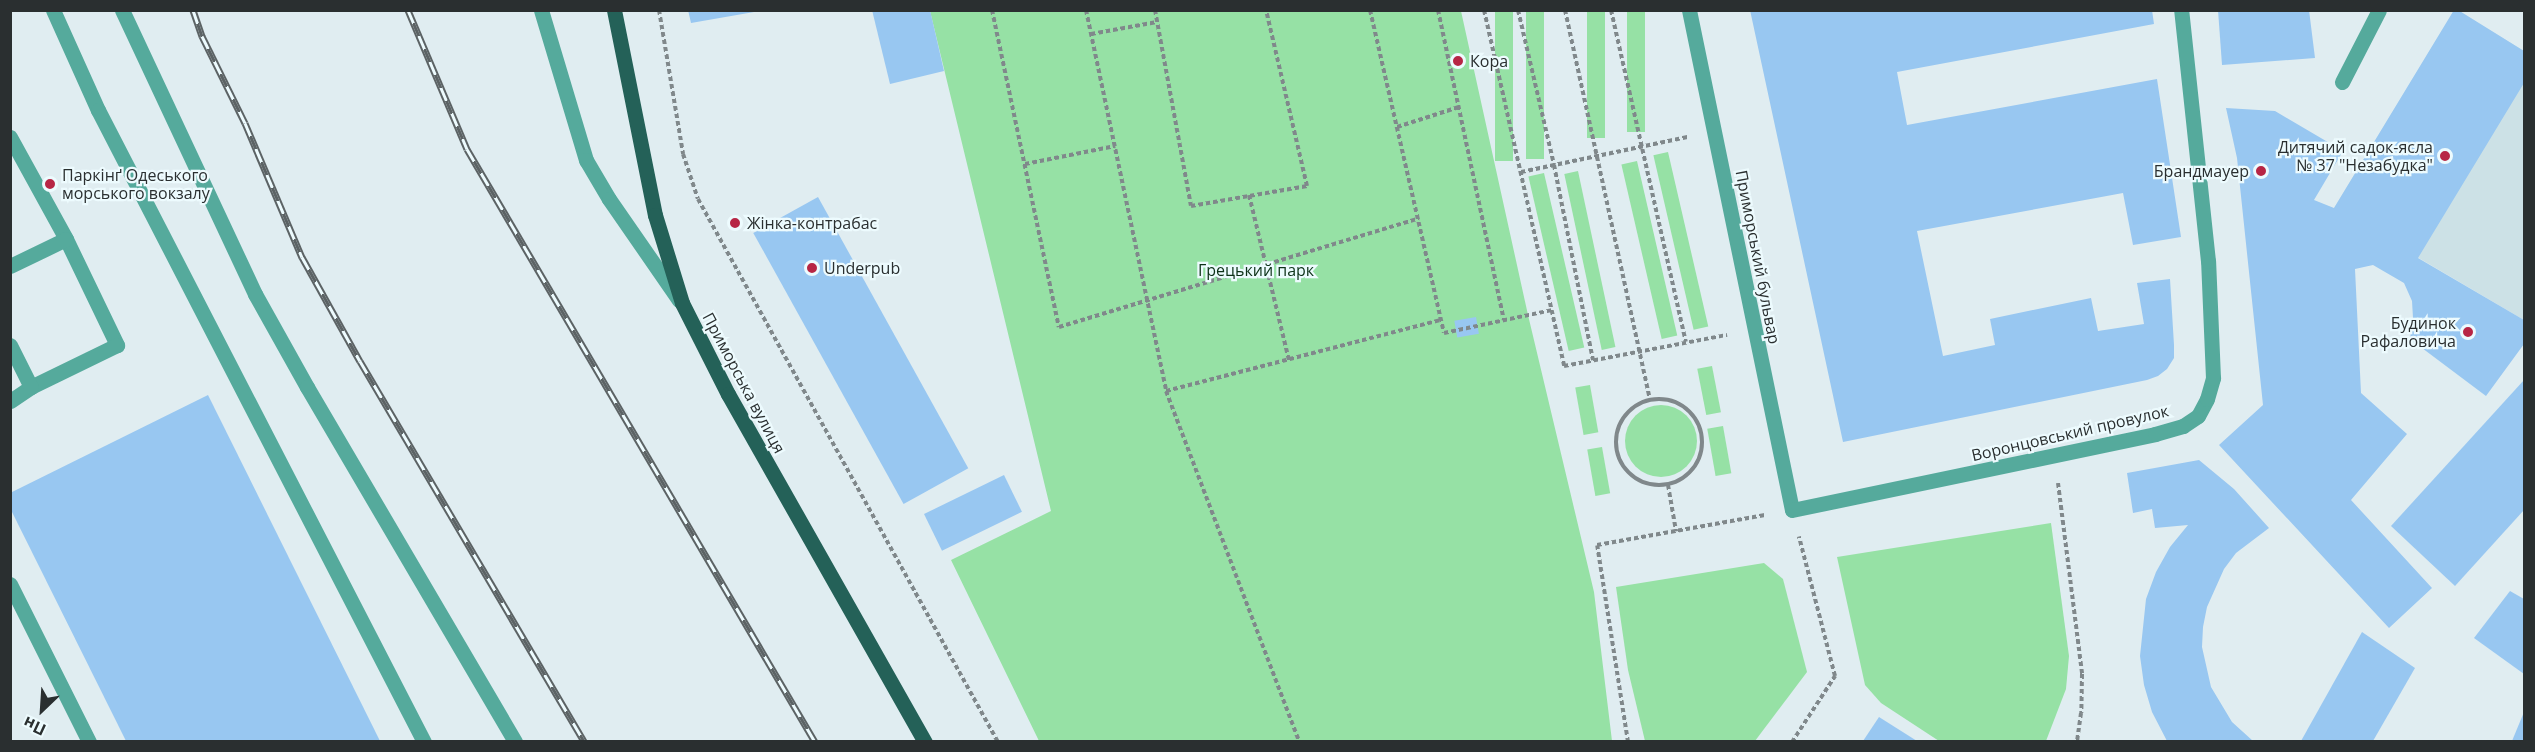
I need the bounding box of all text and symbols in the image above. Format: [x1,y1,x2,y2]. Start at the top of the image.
place label: Кора [1470,51,1508,71]
marker: Кора [1451,54,1465,68]
place label: Дитячий садок-ясла № 37 "Незабудка" [2278,137,2433,175]
marker: Дитячий садок-ясла № 37 "Незабудка" [2438,149,2452,163]
place label: Брандмауер [2154,161,2249,181]
marker: Брандмауер [2254,164,2268,178]
place label: Паркінґ Одеського морського вокзалу [62,165,210,203]
street label: Приморський бульвар [1732,168,1784,346]
marker: Паркінґ Одеського морського вокзалу [43,177,57,191]
place label: Жінка-контрабас [747,213,877,233]
marker: Жінка-контрабас [728,216,742,230]
place label: Underpub [824,258,900,278]
park label: Грецький парк [1198,260,1314,280]
marker: Underpub [805,261,819,275]
street label: Приморська вулиця [699,309,789,457]
place label: Будинок Рафаловича [2360,313,2456,351]
marker: Будинок Рафаловича [2461,325,2475,339]
street label: Воронцовський провулок [1970,401,2170,465]
north arrow [12,680,72,740]
text: Пн [20,712,49,741]

